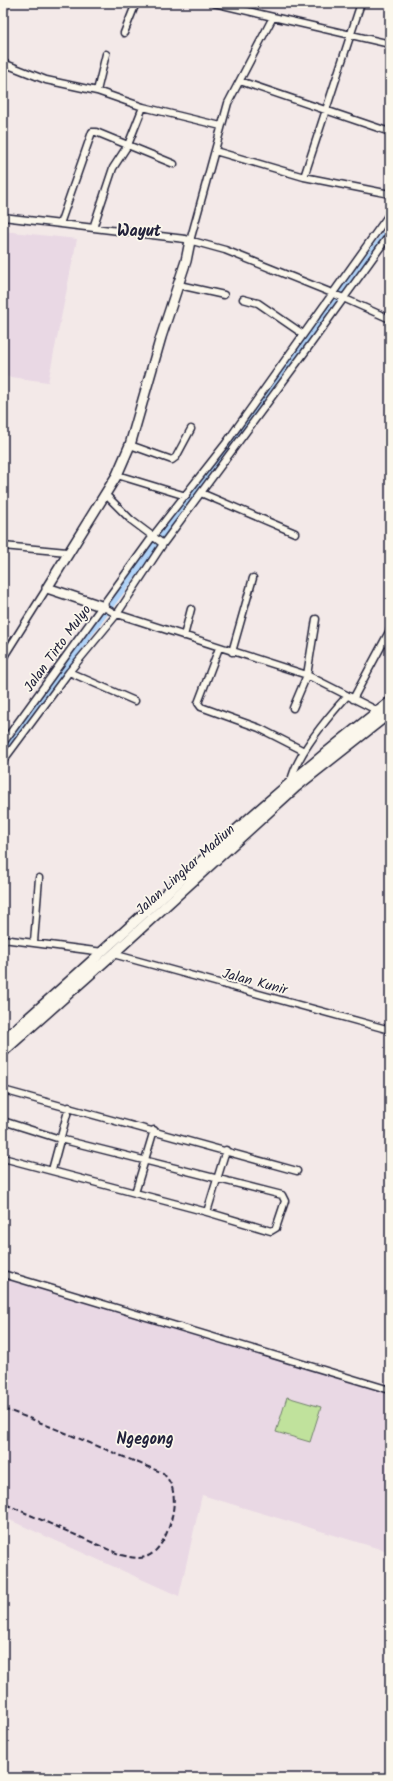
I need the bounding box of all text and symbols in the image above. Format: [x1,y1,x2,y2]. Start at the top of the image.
district label: Wayut [117,219,162,244]
street label: Jalan Tirto Mulyo [19,600,97,697]
street label: Jalan Lingkar Madiun [131,819,240,920]
street label: Jalan Kunir [220,963,291,1002]
district label: Ngegong [116,1427,174,1452]

